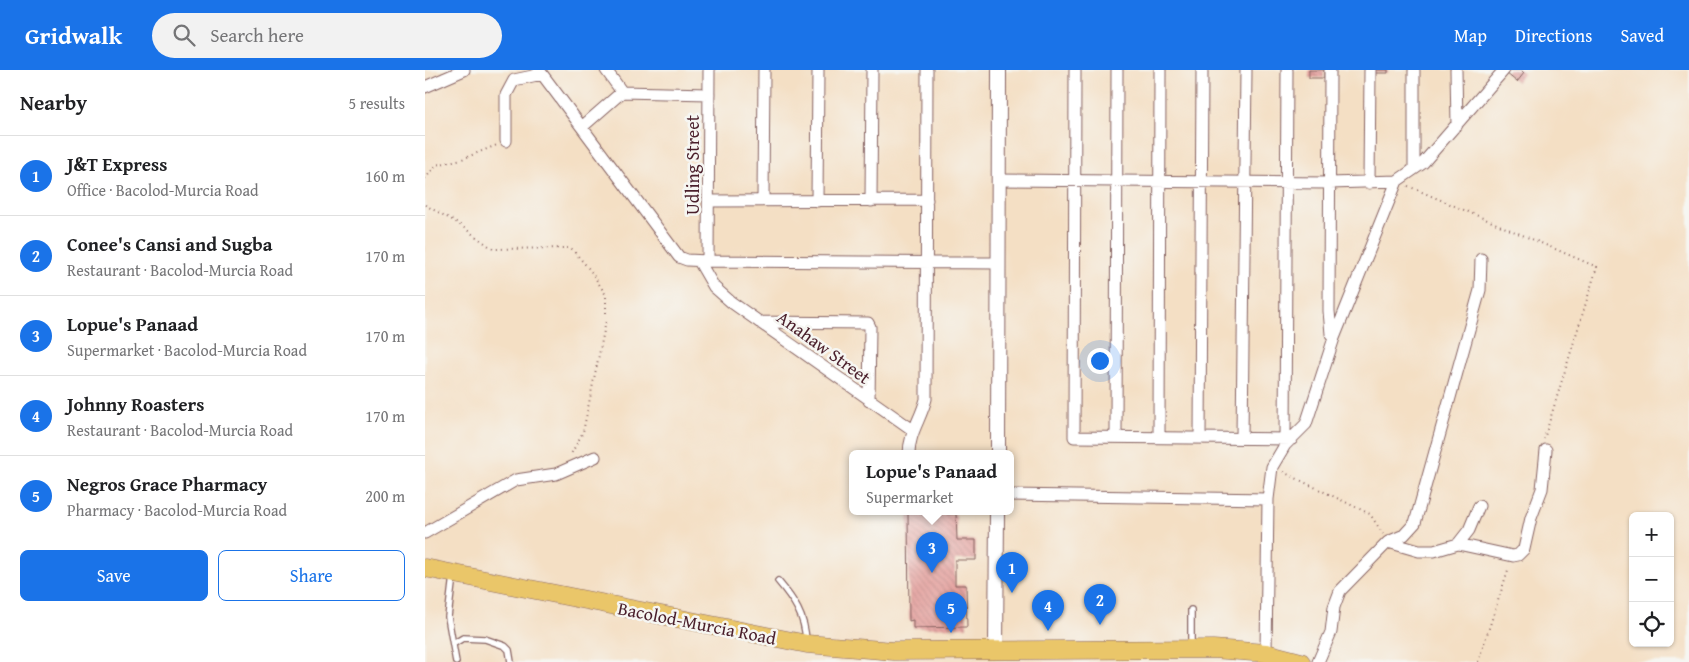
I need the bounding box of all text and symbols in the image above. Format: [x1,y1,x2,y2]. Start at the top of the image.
search box [152,13,502,58]
text: Gridwalk [25,18,122,53]
icon: search [170,21,198,49]
text: Search here [210,21,304,49]
text: Map [1454,22,1487,49]
text: Directions [1515,22,1592,49]
text: Saved [1620,22,1664,49]
text: Nearby [20,87,87,118]
text: 5 results [348,91,405,115]
street label: Udling Street [679,114,706,215]
text: J&T Express [67,150,167,178]
text: 1 [32,164,40,188]
text: 160 m [365,164,405,188]
text: Office · Bacolod-Murcia Road [67,178,259,202]
text: Conee's Cansi and Sugba [67,230,272,258]
text: 2 [32,244,40,268]
text: 170 m [365,244,405,268]
text: Restaurant · Bacolod-Murcia Road [67,258,293,282]
street label: Anahaw Street [772,304,877,391]
text: Lopue's Panaad [67,310,198,338]
text: 3 [32,324,40,348]
text: 170 m [365,324,405,348]
text: Supermarket · Bacolod-Murcia Road [67,338,307,362]
your location [1087,348,1113,374]
text: Johnny Roasters [67,390,204,418]
text: 4 [32,404,40,428]
text: 170 m [365,404,405,428]
text: Restaurant · Bacolod-Murcia Road [67,418,293,442]
popup [849,450,1014,515]
text: Lopue's Panaad [866,457,997,485]
text: Negros Grace Pharmacy [67,470,267,498]
text: 5 [32,484,40,508]
text: 200 m [365,484,405,508]
text: Supermarket [866,485,953,509]
text: Pharmacy · Bacolod-Murcia Road [67,498,287,522]
map controls [1629,512,1674,647]
button: + [1629,512,1674,557]
pin: 3 [916,532,948,573]
button: Save [20,550,208,601]
button: Share [218,550,405,601]
pin: 1 [996,552,1028,593]
button: − [1629,557,1674,602]
pin: 2 [1084,584,1116,625]
pin: 4 [1032,590,1064,631]
pin: 5 [935,592,967,633]
street label: Bacolod-Murcia Road [616,594,779,652]
button: locate [1629,602,1674,647]

